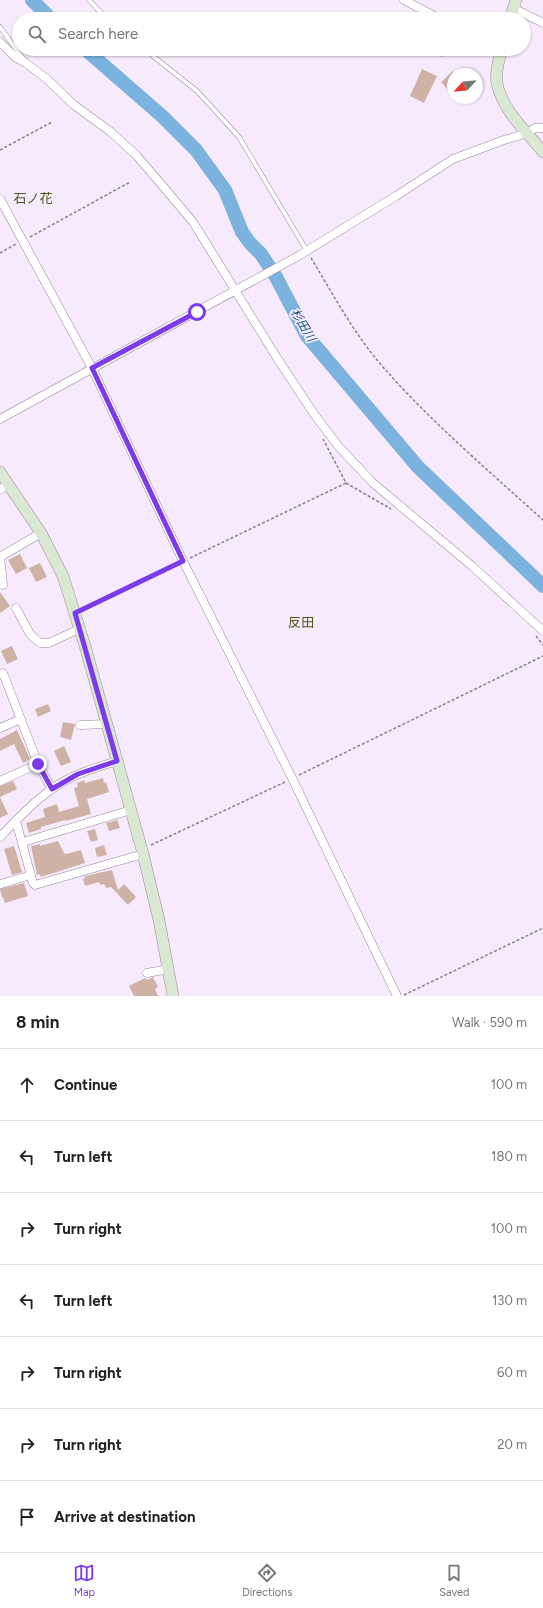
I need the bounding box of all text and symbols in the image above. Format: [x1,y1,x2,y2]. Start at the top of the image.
search box [12,12,531,56]
icon: search [26,23,48,45]
text: Search here [58,25,138,43]
north arrow [447,68,483,104]
district label: 石ノ花 [13,191,53,206]
route start [188,303,206,321]
water label: 杉田川 [288,306,319,346]
district label: 反田 [288,615,314,630]
route end [29,755,47,773]
text: 8 min [16,1012,59,1032]
text: Walk · 590 m [452,1015,527,1030]
icon: ahead [16,1074,38,1096]
text: Continue [54,1076,117,1094]
text: 100 m [491,1077,527,1092]
icon: left [16,1146,38,1168]
text: Turn left [54,1148,112,1166]
text: 180 m [491,1149,527,1164]
icon: right [16,1218,38,1240]
text: Turn right [54,1220,122,1238]
text: 100 m [491,1221,527,1236]
icon: left [16,1290,38,1312]
text: Turn left [54,1292,112,1310]
text: 130 m [492,1293,527,1308]
icon: right [16,1362,38,1384]
text: Turn right [54,1364,122,1382]
text: 60 m [497,1365,527,1380]
icon: right [16,1434,38,1456]
text: Turn right [54,1436,122,1454]
text: 20 m [497,1437,527,1452]
icon: arrive [16,1506,38,1528]
text: Arrive at destination [54,1508,195,1526]
tab: Map [73,1562,95,1599]
tab: Directions [242,1562,292,1599]
tab: Saved [439,1562,470,1599]

